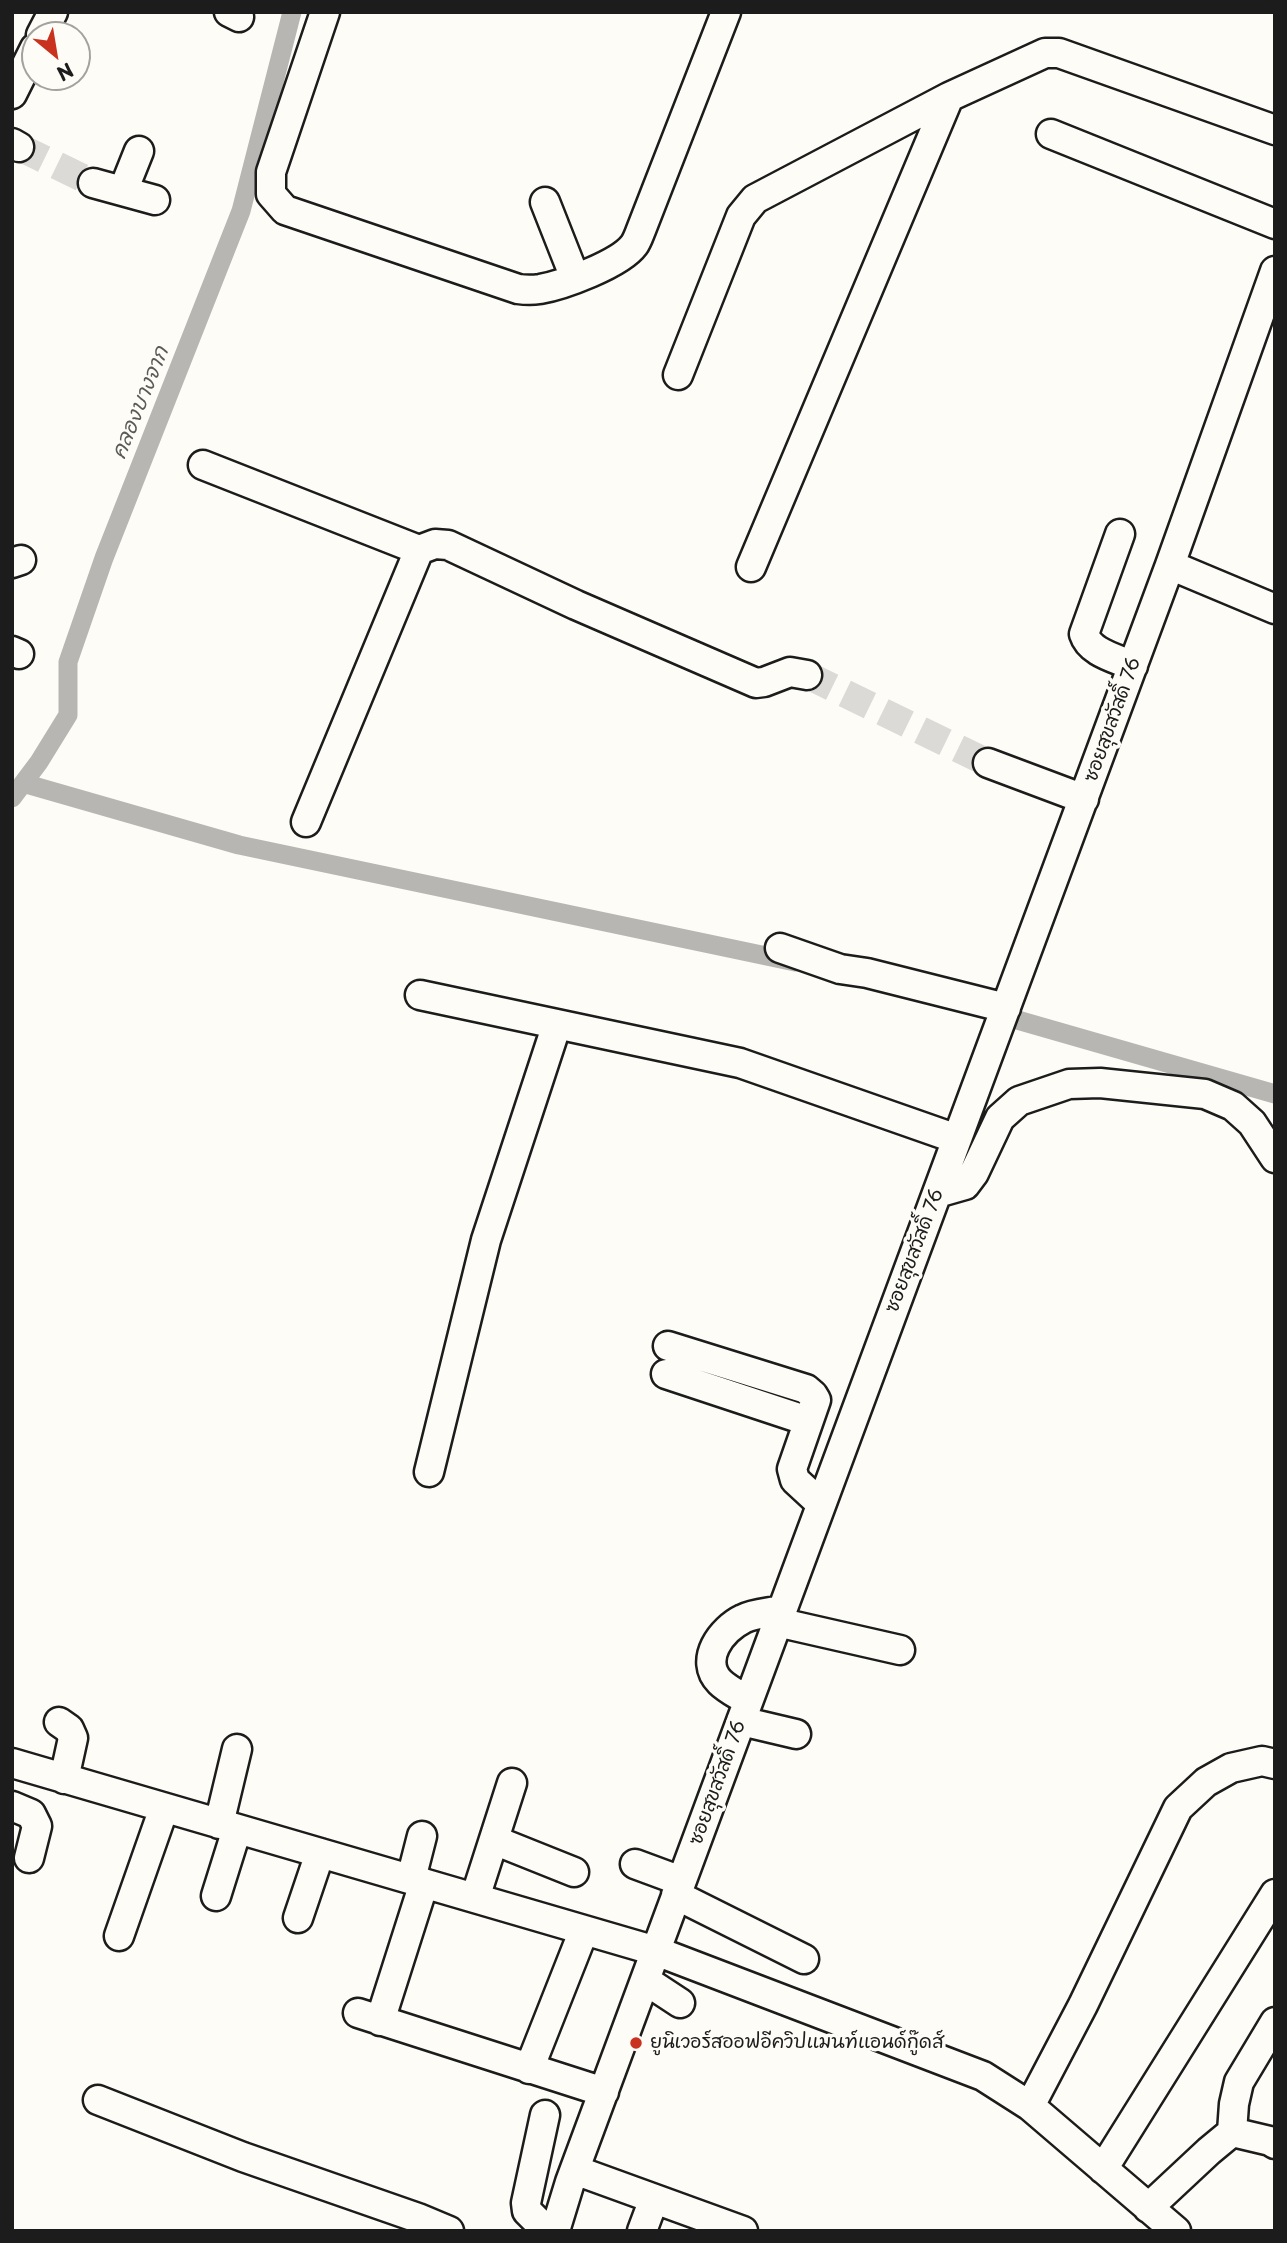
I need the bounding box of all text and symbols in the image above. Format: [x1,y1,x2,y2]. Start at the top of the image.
north arrow [21,21,91,91]
text: N [52,57,79,88]
water label: คลองบางจาก [107,343,175,463]
street label: ซอยสุขสวัสดิ์ 76 [1080,655,1146,785]
street label: ซอยสุขสวัสดิ์ 76 [881,1186,949,1316]
street label: ซอยสุขสวัสดิ์ 76 [685,1718,751,1848]
place label: ยูนิเวอร์สออฟอีควิปแมนท์แอนด์กู๊ดส์ [650,2032,944,2054]
marker: ยูนิเวอร์สออฟอีควิปแมนท์แอนด์กู๊ดส์ [628,2035,644,2051]

